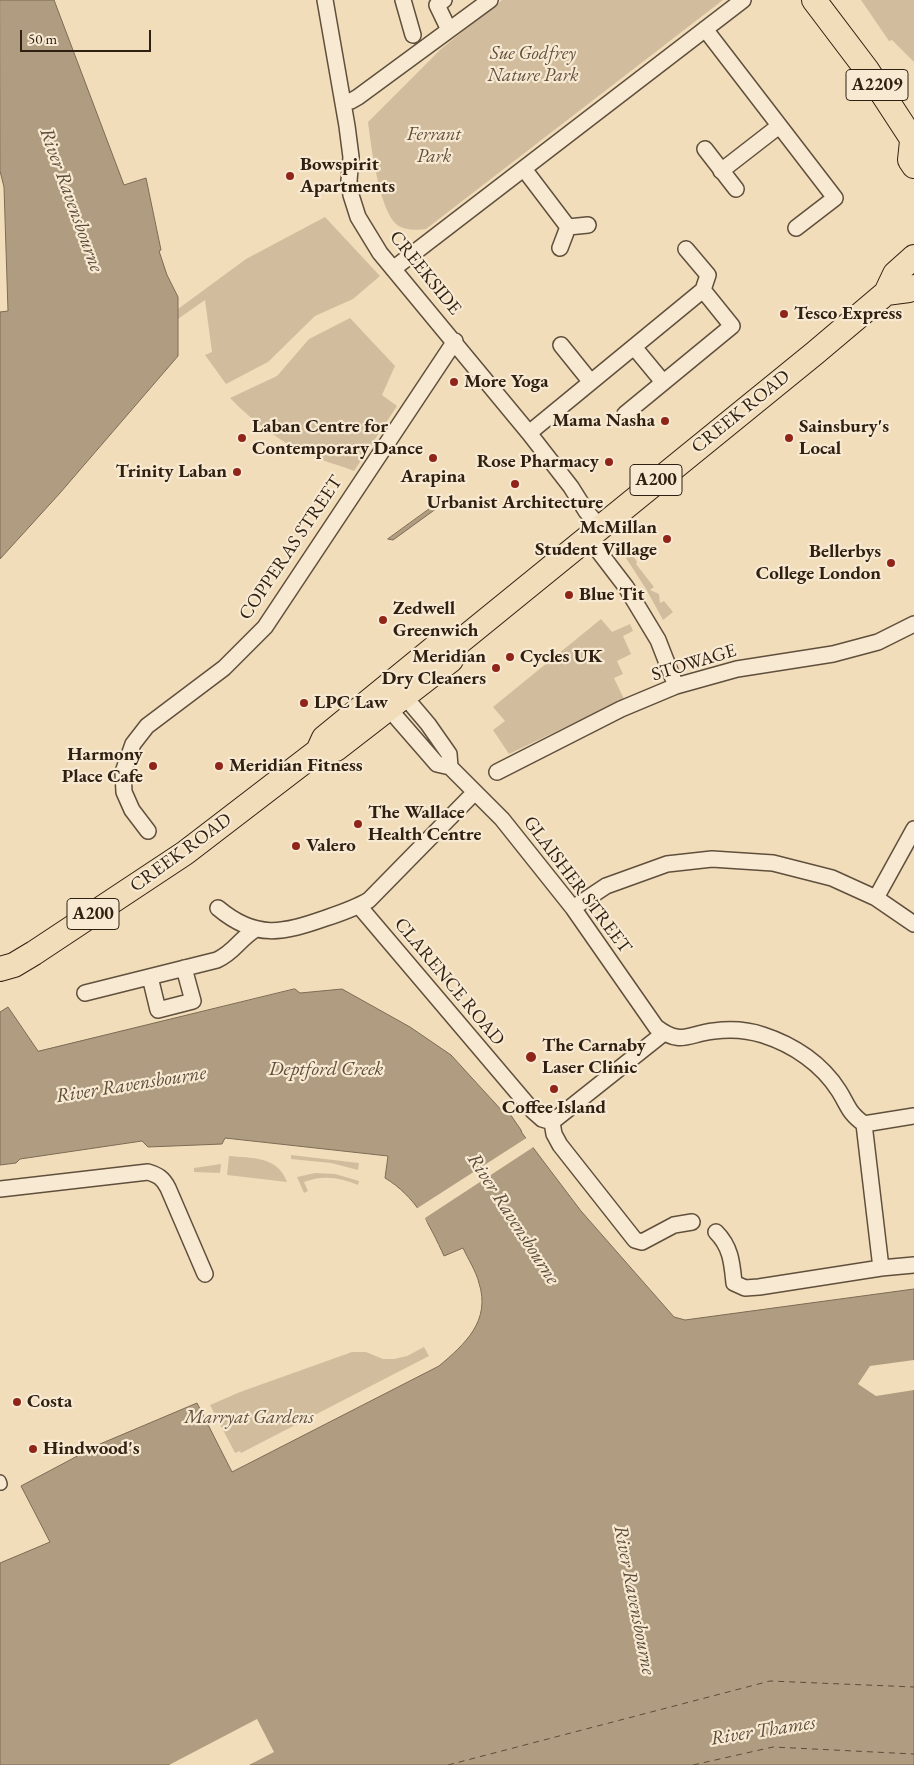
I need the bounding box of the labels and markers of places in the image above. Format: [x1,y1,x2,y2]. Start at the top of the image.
place label: Bowspirit Apartments [300,154,395,198]
marker: Bowspirit Apartments [284,170,296,182]
place label: Tesco Express [794,303,902,325]
marker: Tesco Express [778,308,790,320]
place label: More Yoga [464,371,549,393]
marker: More Yoga [448,376,460,388]
place label: Mama Nasha [552,410,655,432]
marker: Mama Nasha [659,415,671,427]
place label: Laban Centre for Contemporary Dance [252,416,423,460]
place label: Sainsbury's Local [799,416,889,460]
marker: Laban Centre for Contemporary Dance [236,432,248,444]
marker: Sainsbury's Local [783,432,795,444]
place label: Rose Pharmacy [477,451,599,473]
marker: Arapina [427,452,439,464]
marker: Rose Pharmacy [603,456,615,468]
place label: Trinity Laban [116,461,227,483]
marker: Trinity Laban [231,466,243,478]
place label: Arapina [400,466,466,488]
marker: Urbanist Architecture [509,478,521,490]
place label: Urbanist Architecture [427,492,603,514]
place label: McMillan Student Village [535,517,657,561]
marker: McMillan Student Village [661,533,673,545]
place label: Bellerbys College London [756,541,881,585]
marker: Bellerbys College London [885,557,897,569]
place label: Blue Tit [579,584,645,606]
marker: Blue Tit [563,589,575,601]
place label: Zedwell Greenwich [393,598,478,642]
marker: Zedwell Greenwich [377,614,389,626]
place label: Meridian Dry Cleaners [382,646,486,690]
place label: Cycles UK [520,646,602,668]
marker: Cycles UK [504,651,516,663]
marker: Meridian Dry Cleaners [490,662,502,674]
place label: LPC Law [314,692,388,714]
marker: LPC Law [298,697,310,709]
place label: Harmony Place Cafe [62,744,143,788]
place label: Meridian Fitness [229,755,363,777]
marker: Harmony Place Cafe [147,760,159,772]
marker: Meridian Fitness [213,760,225,772]
place label: The Wallace Health Centre [368,802,481,846]
marker: The Wallace Health Centre [352,818,364,830]
place label: Valero [306,835,356,857]
marker: Valero [290,840,302,852]
place label: The Carnaby Laser Clinic [542,1035,646,1079]
marker: The Carnaby Laser Clinic [524,1050,538,1064]
marker: Coffee Island [548,1083,560,1095]
place label: Coffee Island [502,1097,606,1119]
place label: Costa [27,1391,72,1413]
marker: Costa [11,1396,23,1408]
place label: Hindwood's [43,1438,140,1460]
marker: Hindwood's [27,1443,39,1455]

